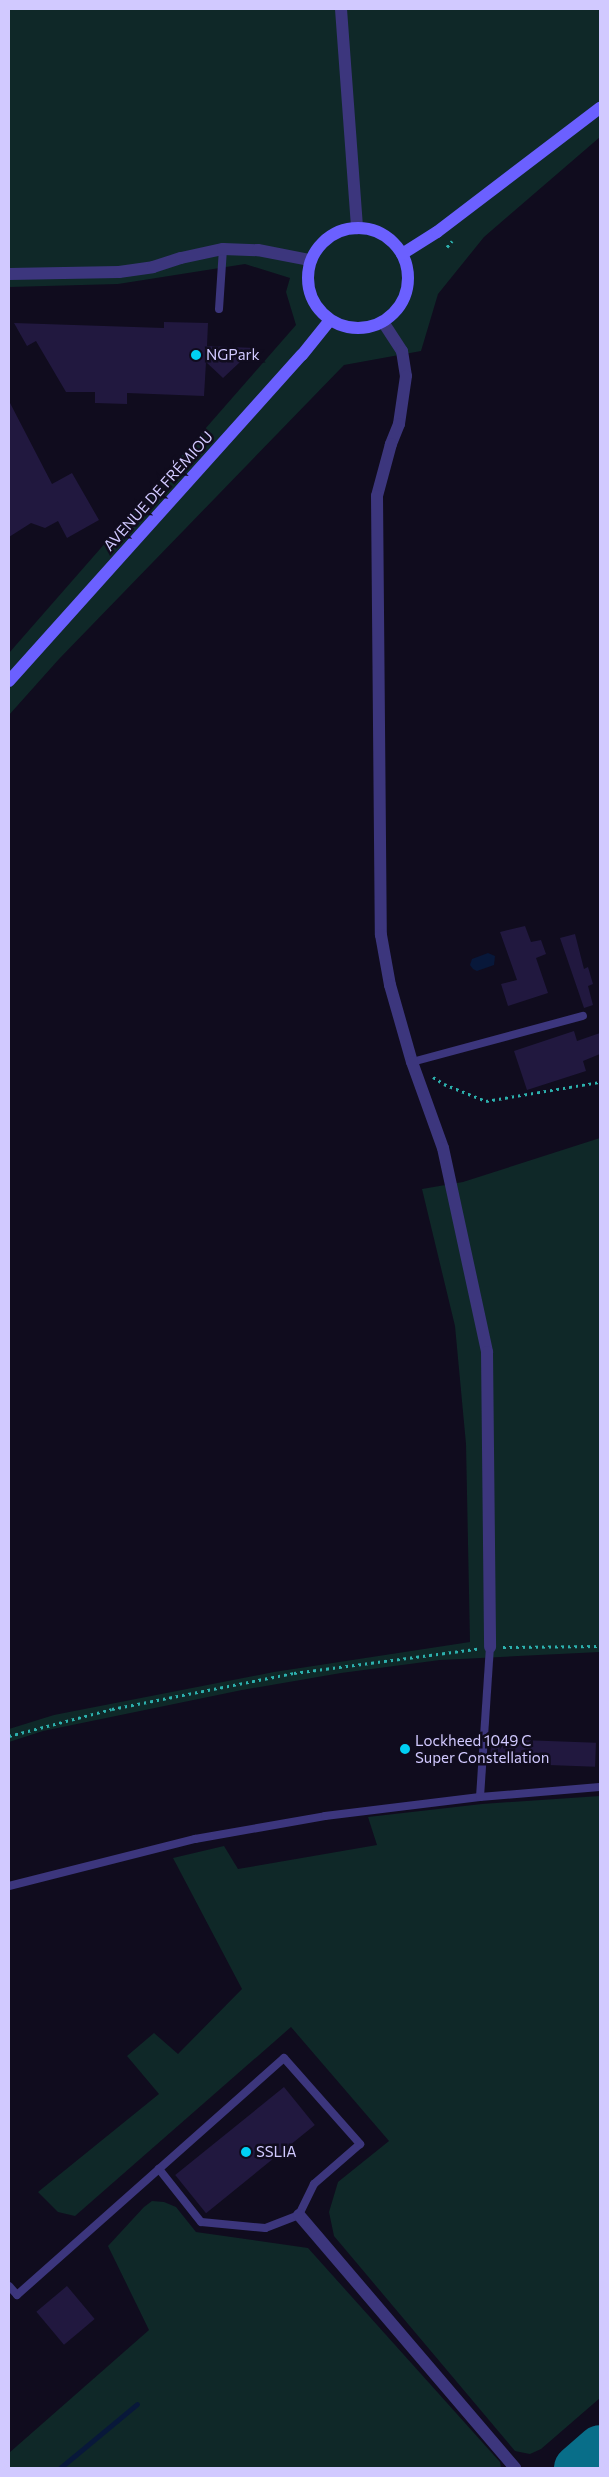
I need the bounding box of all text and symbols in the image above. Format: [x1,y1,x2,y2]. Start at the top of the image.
place label: NGPark [206,346,260,364]
marker: NGPark [190,349,202,361]
street label: AVENUE DE FRÉMIOU [100,428,216,554]
place label: Lockheed 1049 C Super Constellation [415,1731,549,1766]
marker: Lockheed 1049 C Super Constellation [399,1743,411,1755]
place label: SSLIA [256,2143,297,2161]
marker: SSLIA [240,2146,252,2158]

